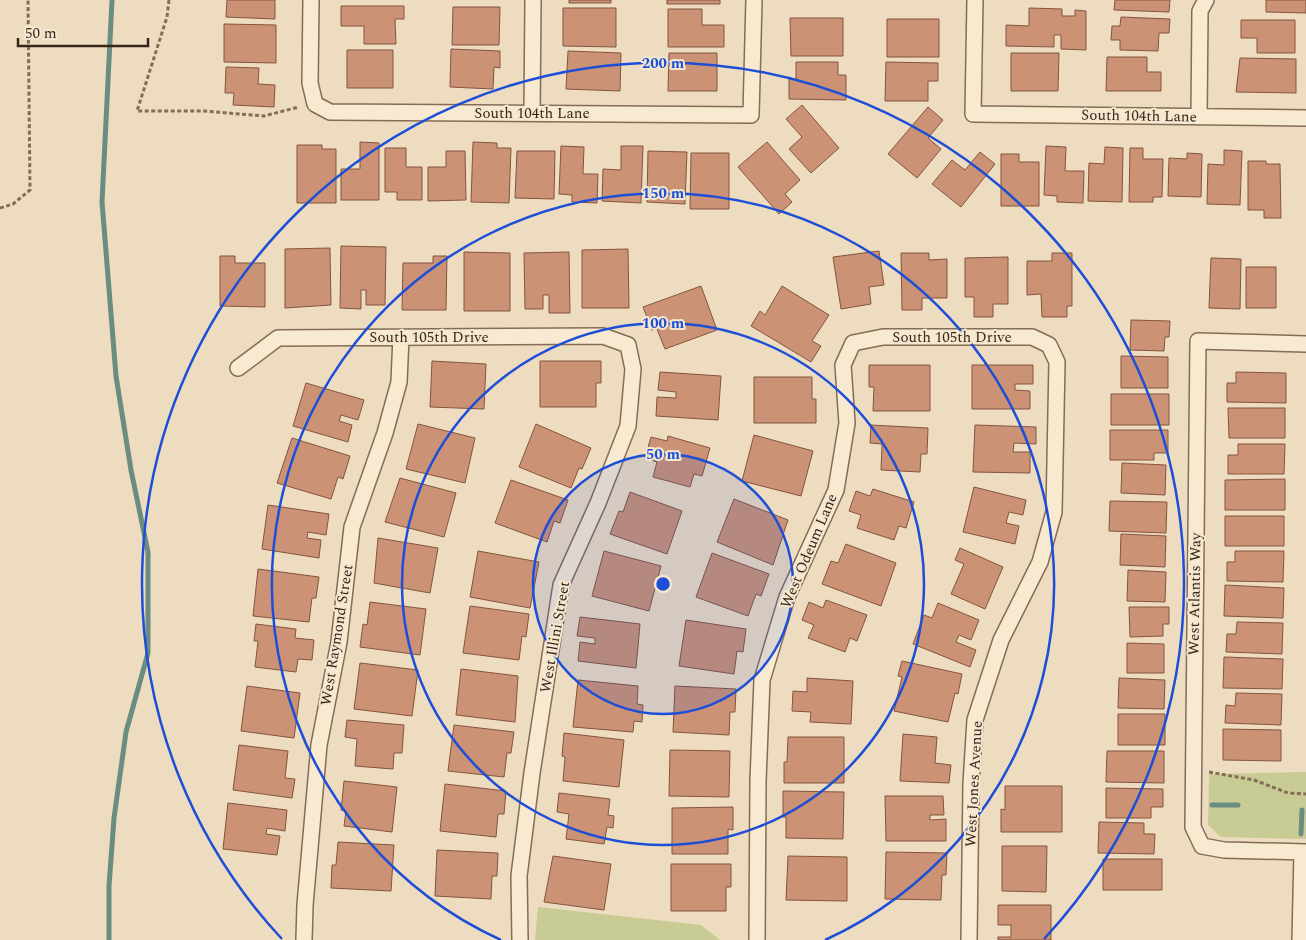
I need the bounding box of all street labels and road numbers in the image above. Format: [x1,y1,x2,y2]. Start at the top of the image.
street label: South 104th Lane [474,102,590,125]
street label: South 104th Lane [1081,103,1197,129]
street label: South 105th Drive [369,326,489,349]
street label: South 105th Drive [892,326,1012,349]
street label: West Odeum Lane [774,490,844,612]
street label: West Atlantis Way [1182,532,1208,656]
street label: West Raymond Street [314,563,360,707]
street label: West Illini Street [534,579,576,695]
street label: West Jones Avenue [959,720,989,848]

